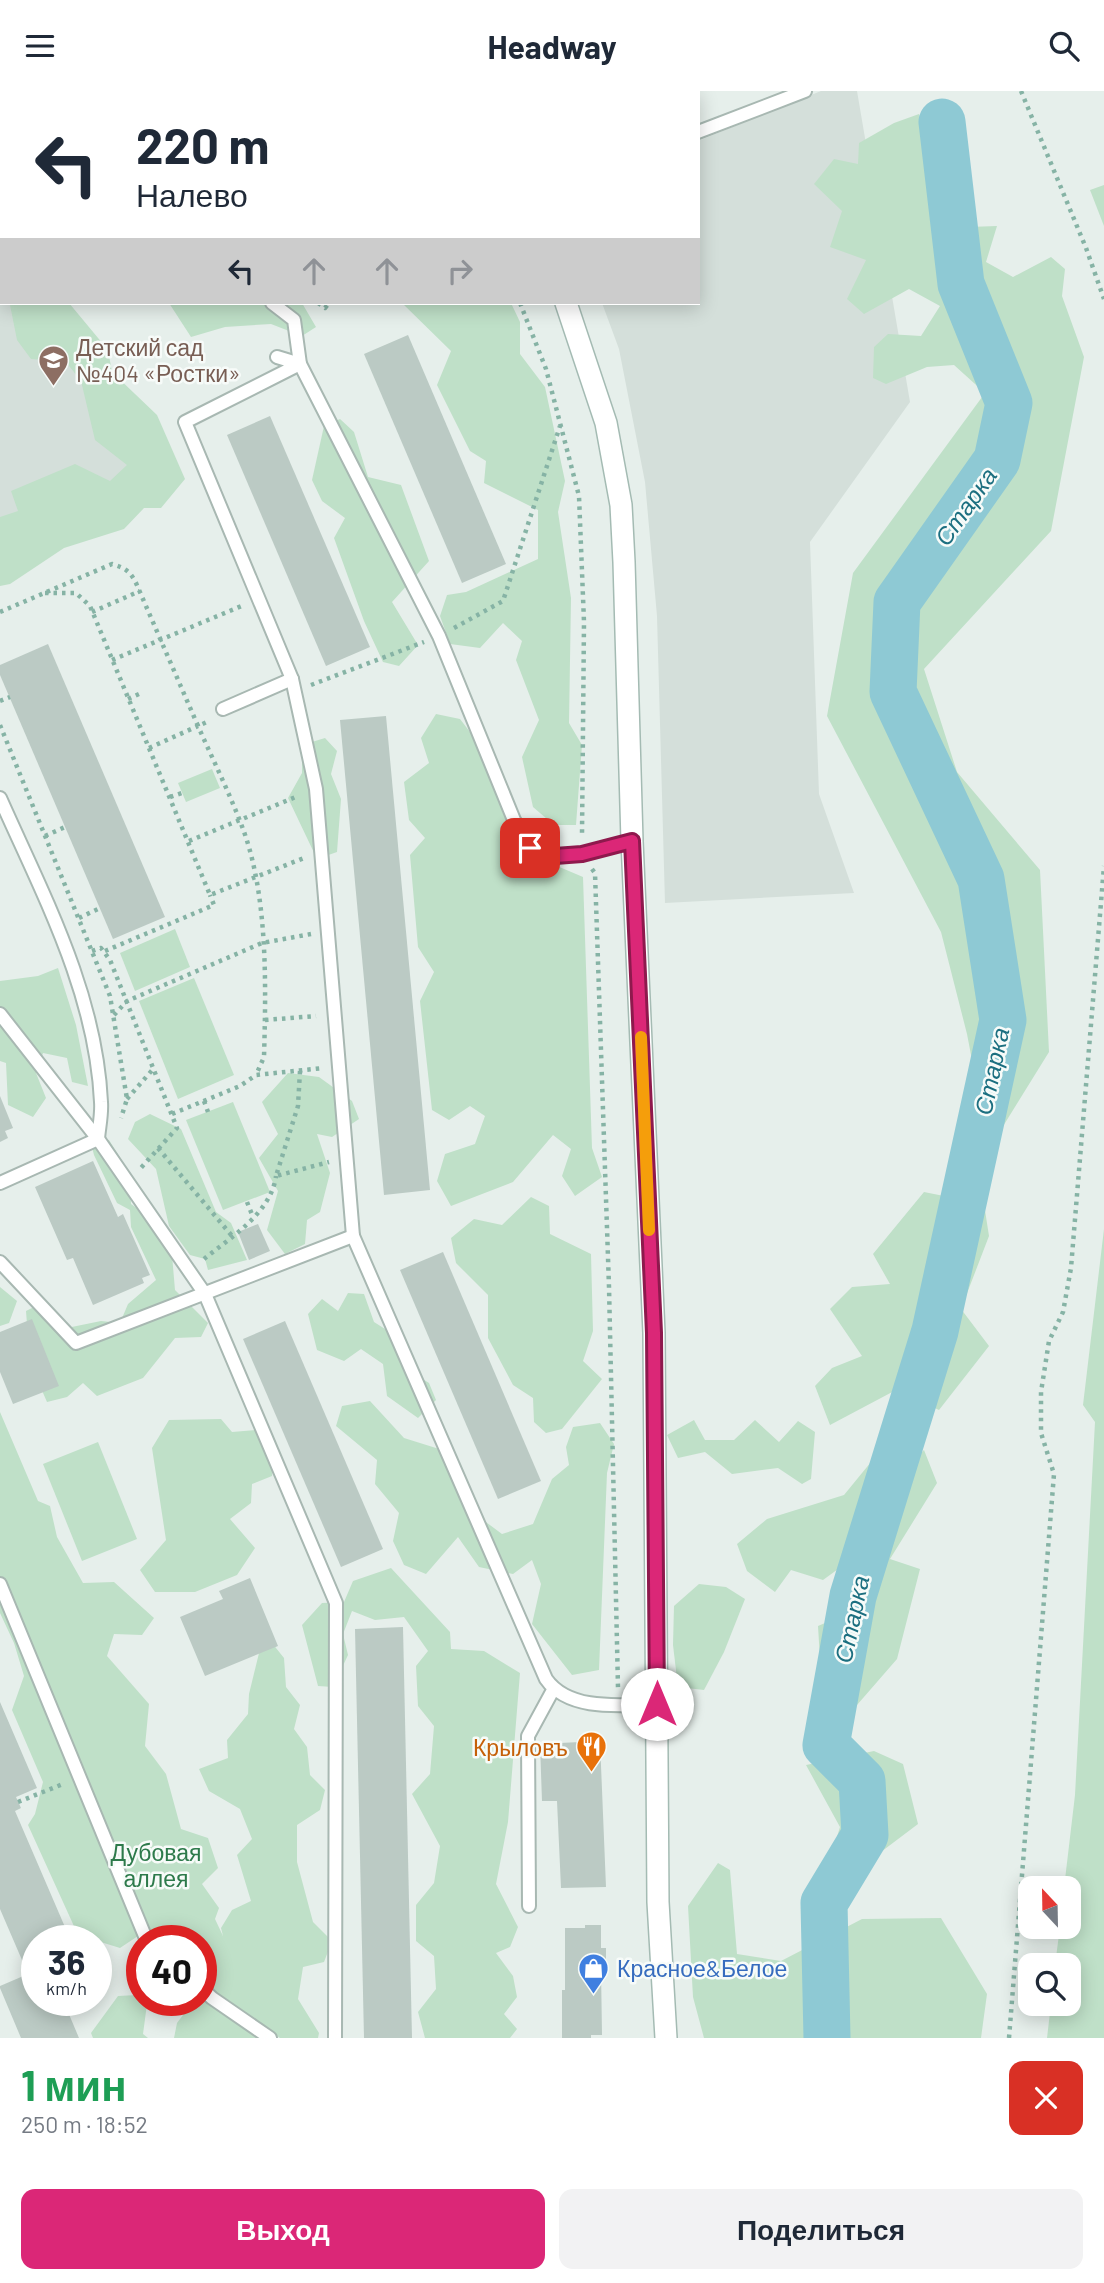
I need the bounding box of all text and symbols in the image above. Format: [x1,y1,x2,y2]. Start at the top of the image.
icon: menu [21,27,59,65]
text: Headway [487,27,617,65]
icon: search [1045,27,1083,65]
text: 220 m [136,115,270,174]
icon: left [21,119,112,210]
text: Налево [136,175,248,213]
icon: left [222,252,260,290]
icon: ahead [295,252,333,290]
icon: ahead [368,252,406,290]
icon: right [441,252,479,290]
place label: Детский сад №404 «Ростки» [76,333,241,387]
school or university icon: Детский сад №404 «Ростки» [36,343,70,387]
water label: Старка [928,461,1002,551]
pin [500,818,560,878]
icon: arrive [511,829,549,867]
water label: Старка [968,1025,1014,1117]
water label: Старка [828,1573,874,1665]
position arrow [620,1667,694,1741]
restaurant icon: Крыловъ [574,1730,608,1774]
place label: Крыловъ [473,1733,568,1761]
park label: Дубовая аллея [110,1838,202,1892]
north arrow [1018,1876,1082,1939]
map controls [1018,1876,1081,2016]
speed limit sign: 40 [126,1925,217,2016]
text: 36 [48,1940,85,1982]
shop icon: Красное&Белое [577,1951,611,1995]
button: search [1018,1953,1081,2016]
place label: Красное&Белое [617,1954,787,1982]
text: km/h [46,1977,87,1999]
text: 1 мин [21,2059,127,2109]
button: close [1009,2061,1083,2135]
text: 250 m · 18:52 [21,2110,148,2138]
button: Выход [21,2189,545,2269]
button: Поделиться [559,2189,1083,2269]

